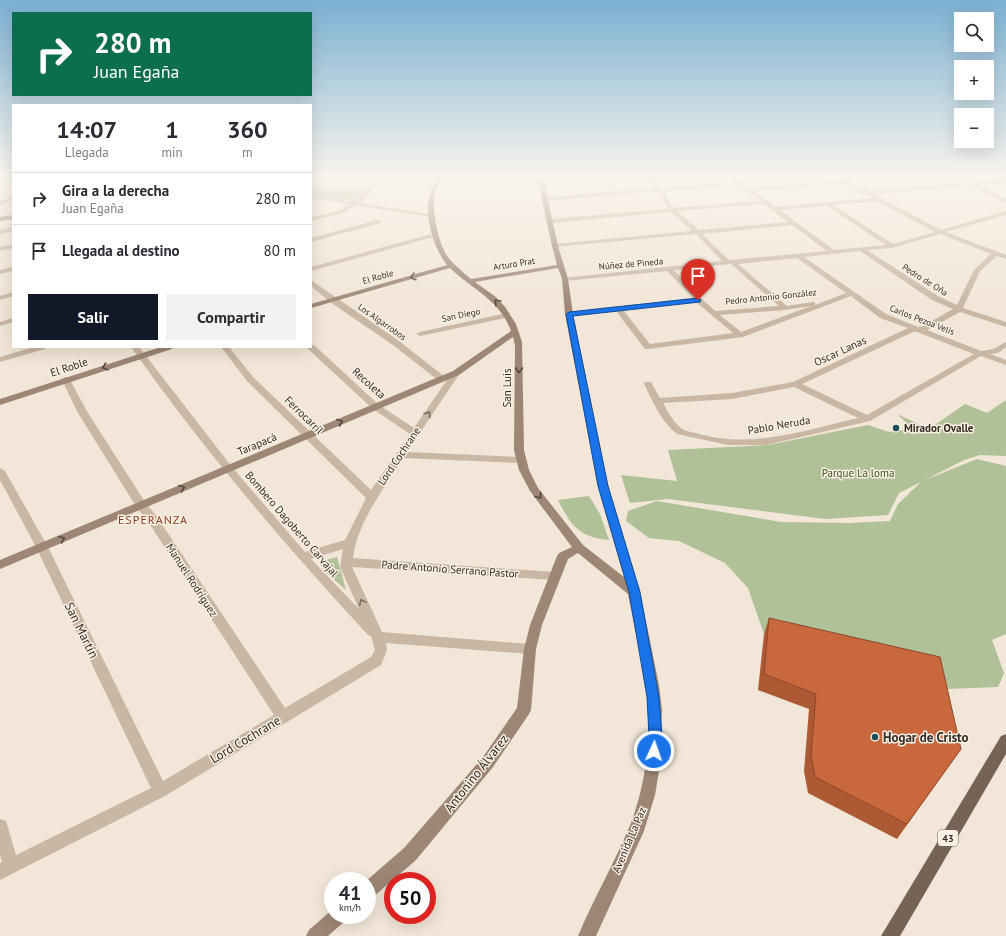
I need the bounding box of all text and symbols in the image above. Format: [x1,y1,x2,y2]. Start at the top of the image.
map controls [954,12,994,148]
button: search [954,12,994,52]
text: 280 m [94,24,171,61]
icon: right [28,28,80,80]
text: Juan Egaña [94,60,180,83]
button: + [954,60,994,100]
button: − [954,108,994,148]
text: 14:07 [56,114,117,145]
text: 1 [165,114,179,145]
text: 360 [227,114,268,145]
text: Llegada [65,144,109,161]
text: min [161,144,183,161]
text: m [242,144,253,161]
text: Gira a la derecha [62,181,169,200]
icon: right [28,188,50,210]
text: 280 m [255,189,296,208]
text: Juan Egaña [62,200,124,217]
icon: arrive [28,240,50,262]
text: Llegada al destino [62,241,180,260]
text: 80 m [263,241,296,260]
street label: Arturo Prat [492,255,536,272]
street label: Núñez de Pineda [598,255,664,272]
pin [681,259,715,300]
street label: Pedro de Oña [900,261,950,298]
icon: arrive [687,265,709,287]
street label: El Roble [361,267,395,286]
one-way arrow [409,272,416,281]
street label: Pedro Antonio González [725,286,817,307]
button: Salir [28,294,158,340]
button: Compartir [166,294,296,340]
one-way arrow [494,299,502,307]
street label: Los Algarrobos [356,301,409,342]
street label: Carlos Pezoa Velis [888,302,956,337]
street label: San Diego [441,305,481,324]
street label: Oscar Lanas [812,333,869,369]
street label: El Roble [48,354,90,380]
one-way arrow [101,363,108,371]
street label: Recoleta [349,364,389,402]
one-way arrow [515,367,523,373]
street label: San Luis [500,368,514,408]
street label: Ferrocarril [282,393,327,437]
one-way arrow [423,411,430,418]
street label: Pablo Neruda [747,413,811,437]
one-way arrow [336,418,343,426]
place label: Mirador Ovalle [904,421,974,435]
marker: Mirador Ovalle [891,423,901,433]
street label: Lord Cochrane [374,424,424,488]
street label: Tarapacá [235,429,279,459]
park label: Parque La loma [822,466,894,480]
street label: Bombero Dagoberto Carvajal [242,468,342,580]
one-way arrow [178,485,185,493]
one-way arrow [535,491,542,498]
district label: ESPERANZA [118,512,188,527]
one-way arrow [57,536,65,544]
street label: Manuel Rodríguez [163,541,221,619]
street label: Padre Antonio Serrano Pastor [381,557,519,581]
one-way arrow [359,598,367,606]
street label: San Martín [61,599,102,661]
street label: Lord Cochrane [207,712,284,767]
place label: Hogar de Cristo [883,729,969,746]
position arrow [633,730,675,772]
street label: Antonino Álvarez [441,731,512,816]
marker: Hogar de Cristo [870,732,880,742]
street label: Avenida La Paz [609,805,649,875]
road number: 43 [938,830,958,846]
speed limit sign: 50 [384,872,436,924]
text: 41 [339,880,361,906]
text: km/h [339,901,361,914]

